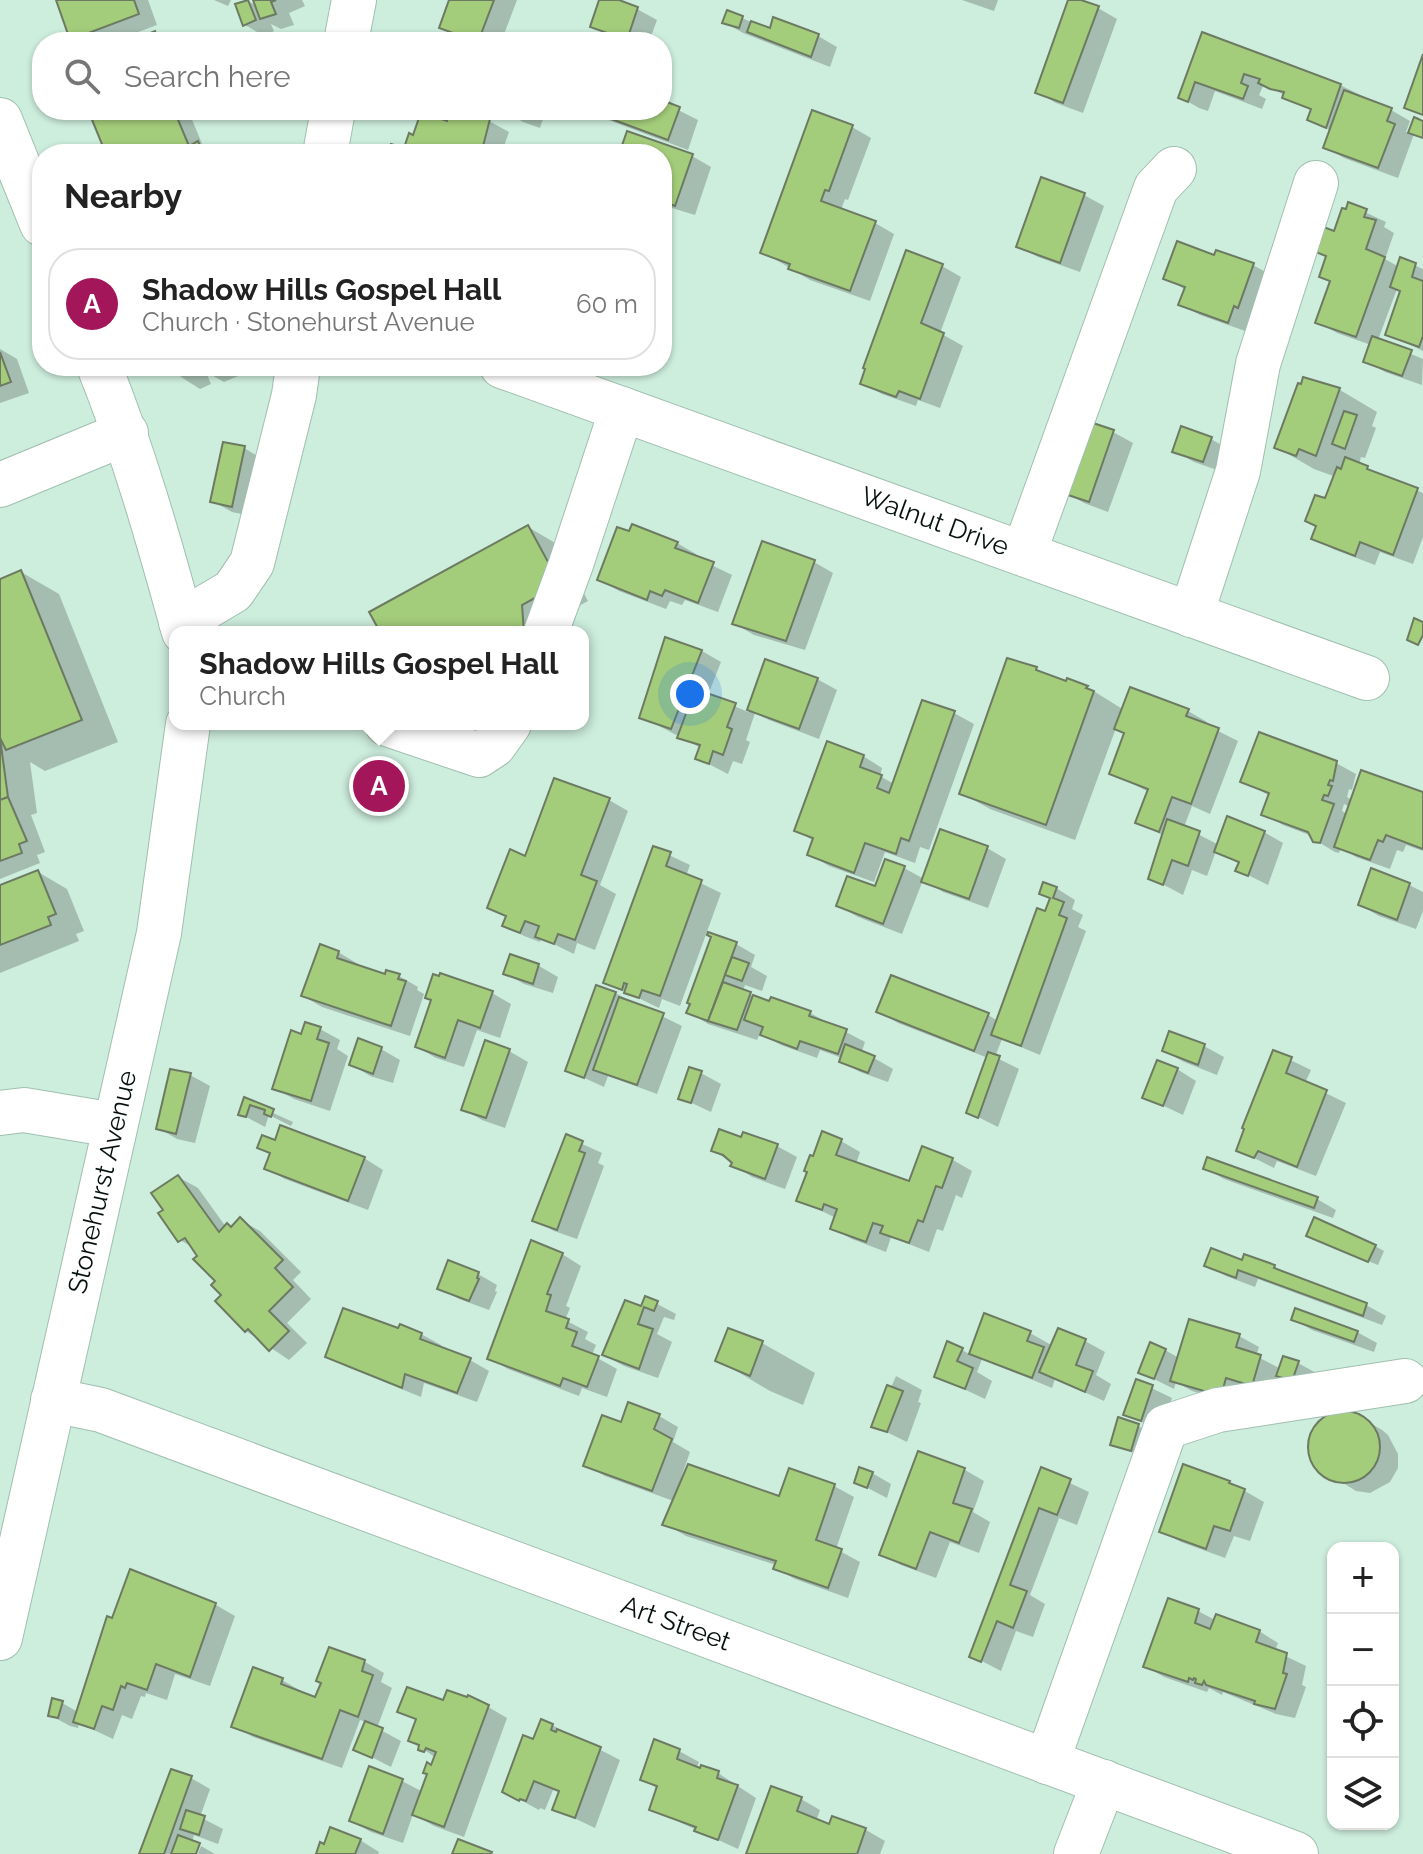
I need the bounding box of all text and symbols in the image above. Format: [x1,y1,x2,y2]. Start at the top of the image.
search box [32,32,672,120]
icon: search [60,54,104,98]
text: Search here [124,59,291,94]
text: Nearby [64,176,182,216]
text: Shadow Hills Gospel Hall [142,272,501,307]
text: A [83,289,101,319]
text: 60 m [576,289,638,319]
text: Church · Stonehurst Avenue [142,307,475,337]
street label: Walnut Drive [857,480,1013,562]
popup [169,626,589,730]
text: Shadow Hills Gospel Hall [199,646,559,681]
your location [670,674,710,714]
text: Church [199,681,286,711]
pin: A [353,756,405,816]
street label: Stonehurst Avenue [62,1068,142,1296]
map controls [1327,1542,1399,1830]
button: + [1327,1542,1399,1614]
street label: Art Street [617,1589,735,1657]
button: − [1327,1614,1399,1686]
button: locate [1327,1686,1399,1758]
button: layers [1327,1758,1399,1830]

